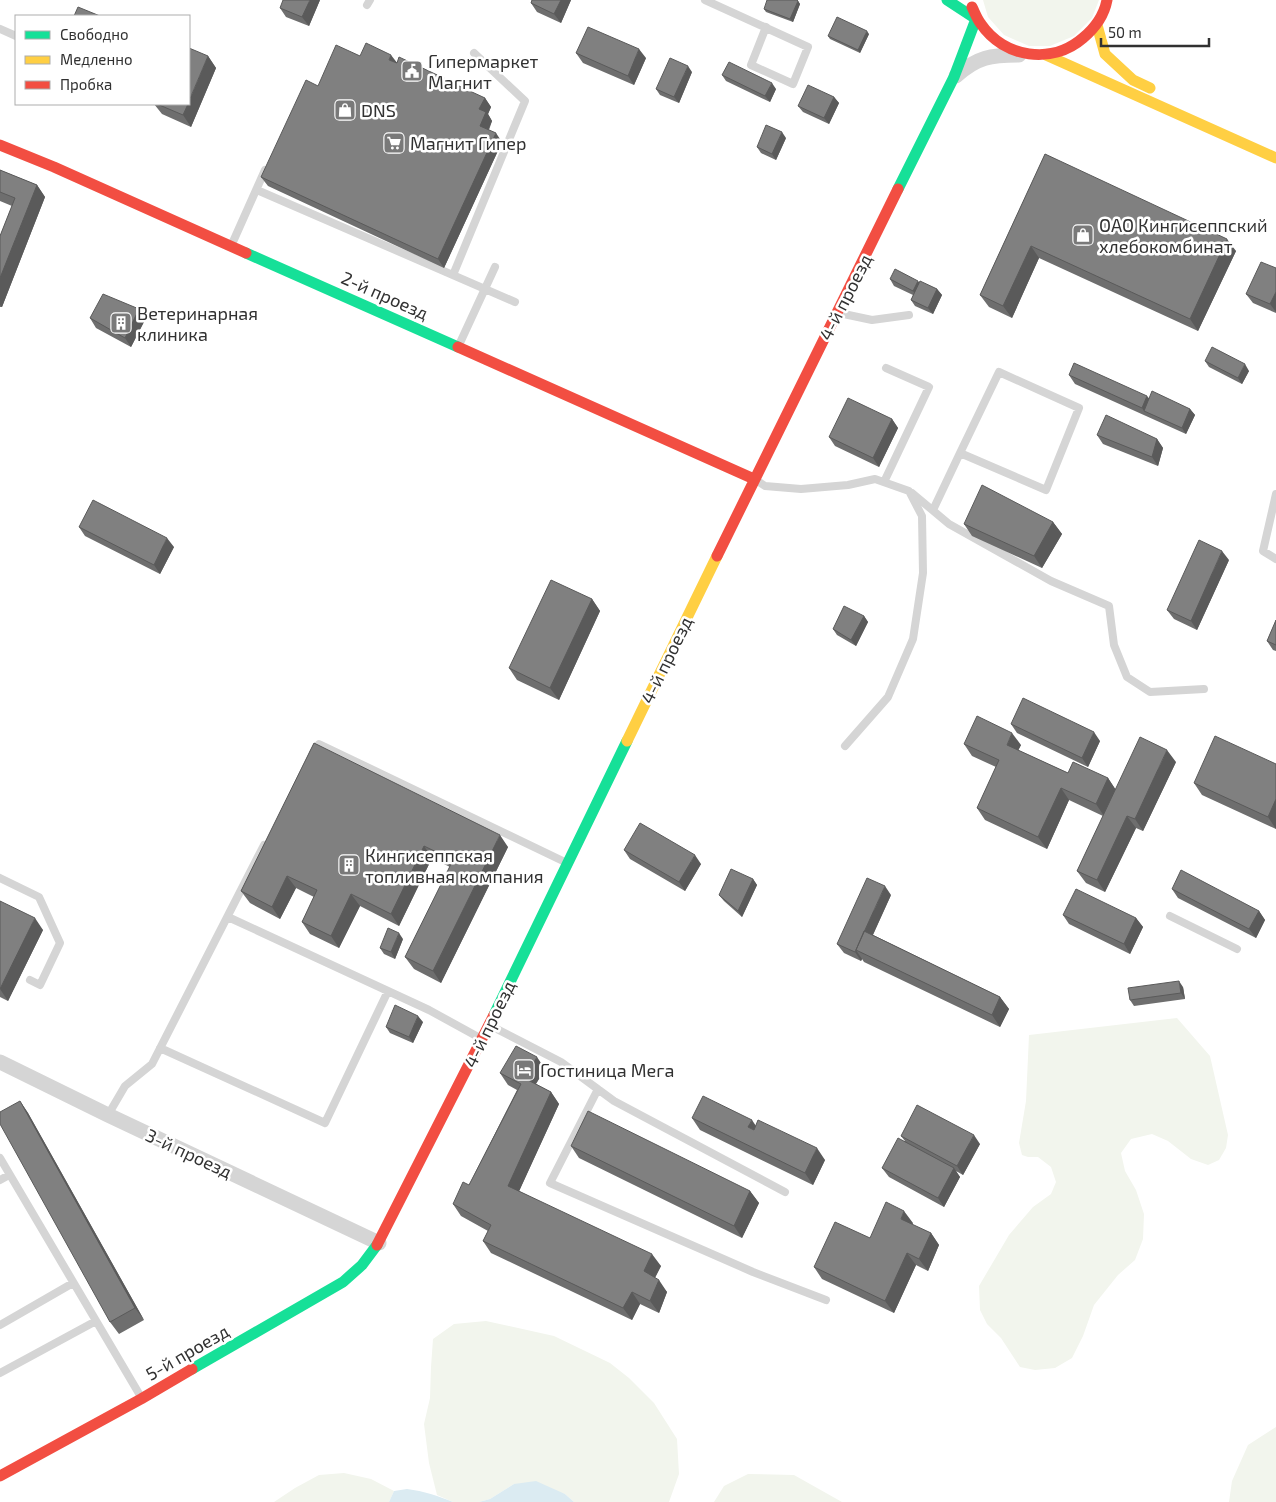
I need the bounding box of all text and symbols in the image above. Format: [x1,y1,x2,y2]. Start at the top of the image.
legend [15,15,190,105]
scale bar [1101,15,1208,47]
text: 50 m [1108,23,1142,41]
text: Свободно [60,25,129,43]
text: Медленно [60,50,133,68]
place label: Гипермаркет Магнит [428,50,538,93]
public building icon: Гипермаркет Магнит [400,59,424,83]
text: Пробка [60,75,112,93]
shop icon: DNS [333,98,357,122]
place label: DNS [361,99,396,121]
supermarket icon: Магнит Гипер [382,131,406,155]
place label: Магнит Гипер [410,132,527,154]
place label: ОАО Кингисеппский хлебокомбинат [1099,214,1268,257]
shop icon: ОАО Кингисеппский хлебокомбинат [1071,223,1095,247]
street label: 4-й проезд [814,250,876,344]
street label: 2-й проезд [338,266,432,324]
place label: Ветеринарная клиника [137,302,258,345]
building icon: Ветеринарная клиника [109,311,133,335]
street label: 4-й проезд [636,613,696,707]
place label: Кингисеппская топливная компания [365,844,544,887]
building icon: Кингисеппская топливная компания [337,853,361,877]
street label: 4-й проезд [459,977,519,1071]
hotel icon: Гостиница Мега [512,1058,536,1082]
place label: Гостиница Мега [540,1059,674,1081]
street label: 3-й проезд [142,1123,236,1183]
street label: 5-й проезд [141,1319,233,1385]

